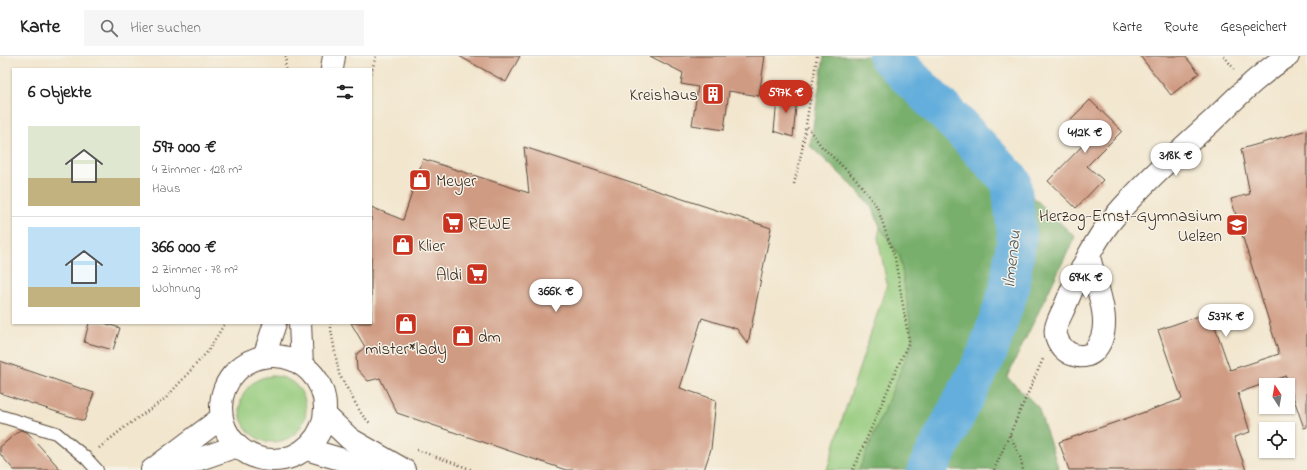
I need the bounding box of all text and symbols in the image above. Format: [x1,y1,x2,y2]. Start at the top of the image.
search box [84,10,364,46]
text: Karte [20,14,60,41]
icon: search [98,17,120,39]
text: Hier suchen [130,17,201,39]
text: Karte [1113,17,1142,38]
text: Route [1164,17,1198,38]
text: Gespeichert [1220,17,1287,38]
text: 6 Objekte [28,80,91,105]
pin: 597K € [753,80,819,114]
icon: filters [334,81,356,103]
building icon: Kreishaus [700,81,726,107]
place label: Kreishaus [630,83,698,108]
text: 597K € [768,83,804,102]
pin: 412K € [1052,120,1118,154]
text: 412K € [1068,123,1102,142]
text: 597 000 € [152,135,216,160]
icon: home [60,142,108,190]
pin: 318K € [1143,143,1209,177]
text: 318K € [1160,146,1193,165]
text: 4 Zimmer · 128 m² [152,160,242,179]
shop icon: Meyer [407,167,433,193]
place label: Meyer [436,169,477,195]
text: Haus [152,179,181,198]
place label: Herzog-Ernst-Gymnasium Uelzen [1039,204,1222,249]
supermarket icon: REWE [440,210,466,236]
place label: REWE [468,212,511,237]
school or university icon: Herzog-Ernst-Gymnasium Uelzen [1224,212,1250,238]
water label: Ilmenau [997,229,1029,289]
shop icon: Klier [390,232,416,258]
place label: Klier [418,234,446,259]
text: 366 000 € [152,235,216,260]
icon: home [60,243,108,291]
text: 2 Zimmer · 78 m² [152,260,238,279]
supermarket icon: Aldi [464,261,490,287]
place label: Aldi [436,263,462,288]
pin: 694K € [1053,265,1119,299]
text: 694K € [1069,268,1103,287]
text: Wohnung [152,279,201,298]
pin: 366K € [523,279,589,313]
text: 366K € [538,282,574,301]
pin: 537K € [1193,304,1259,338]
text: 537K € [1208,307,1244,326]
shop icon: mister*lady [393,311,419,337]
shop icon: dm [450,323,476,349]
place label: dm [478,325,501,350]
place label: mister*lady [365,337,447,363]
north arrow [1259,378,1295,414]
map controls [1259,378,1295,458]
button: locate [1259,422,1295,458]

